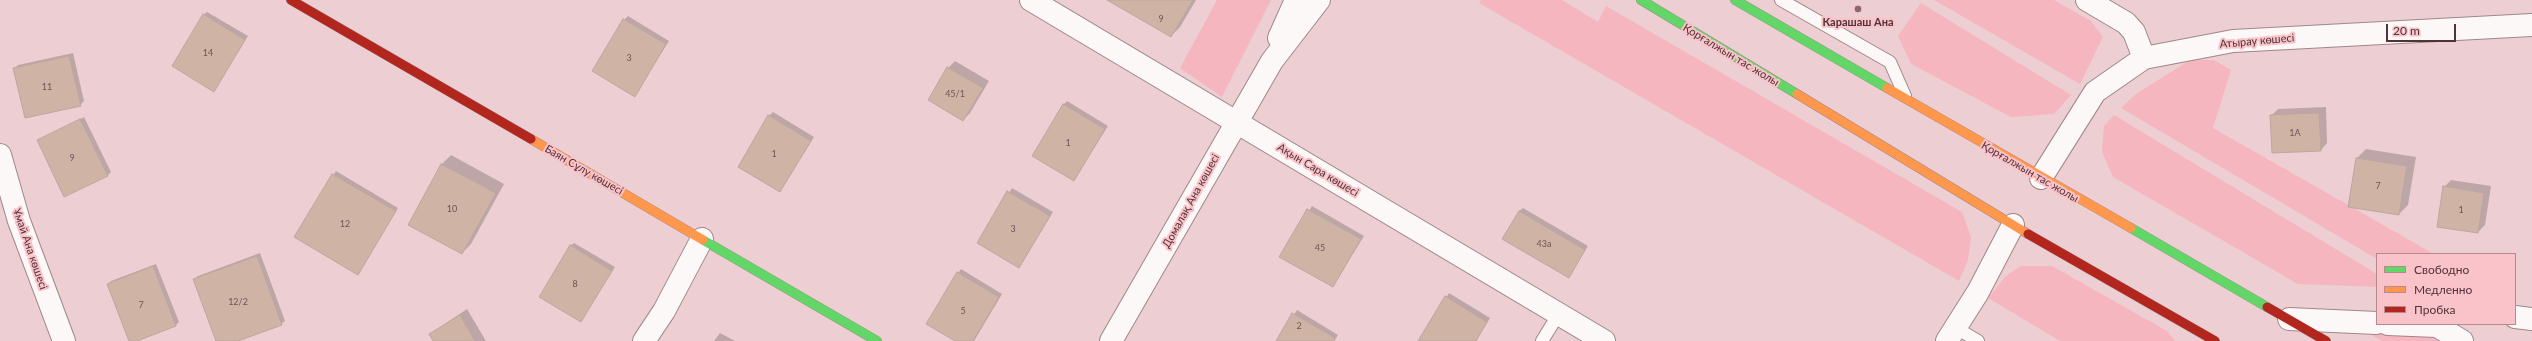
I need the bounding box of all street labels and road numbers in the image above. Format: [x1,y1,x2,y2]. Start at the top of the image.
street label: Қорғалжын тас жолы [1680,21,1782,89]
street label: Атырау көшесі [2219,31,2295,51]
street label: Қорғалжын тас жолы [1979,139,2081,205]
street label: Ақын Сара көшесі [1275,141,1361,199]
street label: Баян Сұлу көшесі [542,142,626,198]
street label: Домалақ Ана көшесі [1160,152,1222,250]
street label: Ұмай Ана көшесі [10,207,50,291]

